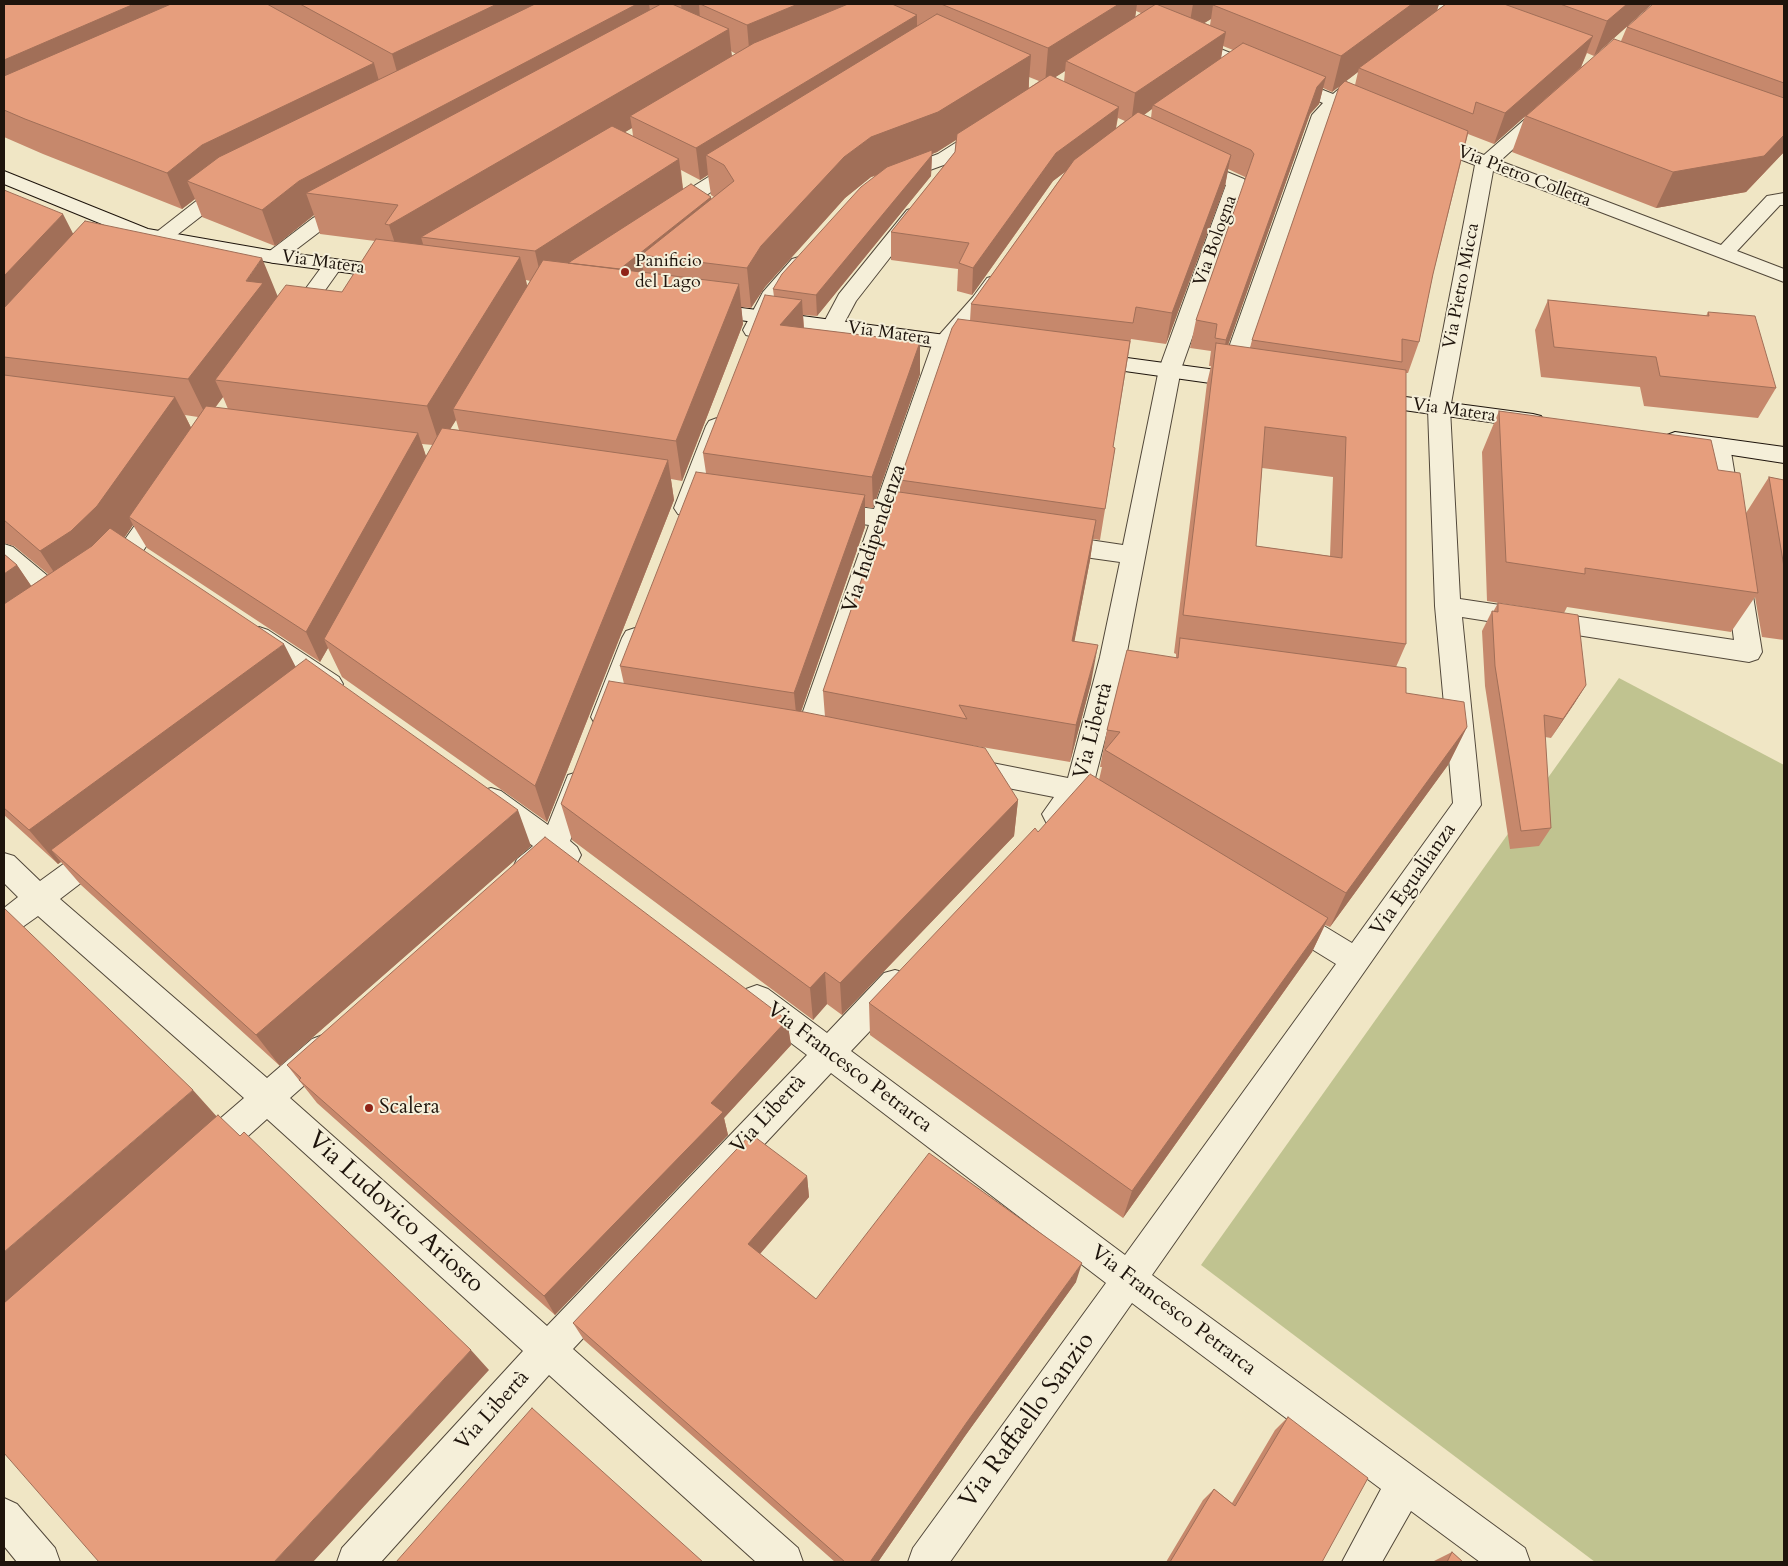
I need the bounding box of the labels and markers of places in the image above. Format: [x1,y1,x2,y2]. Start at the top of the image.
place label: Panificio del Lago [635,251,702,294]
marker: Panificio del Lago [619,266,631,278]
place label: Scalera [379,1095,440,1121]
marker: Scalera [363,1102,375,1114]

